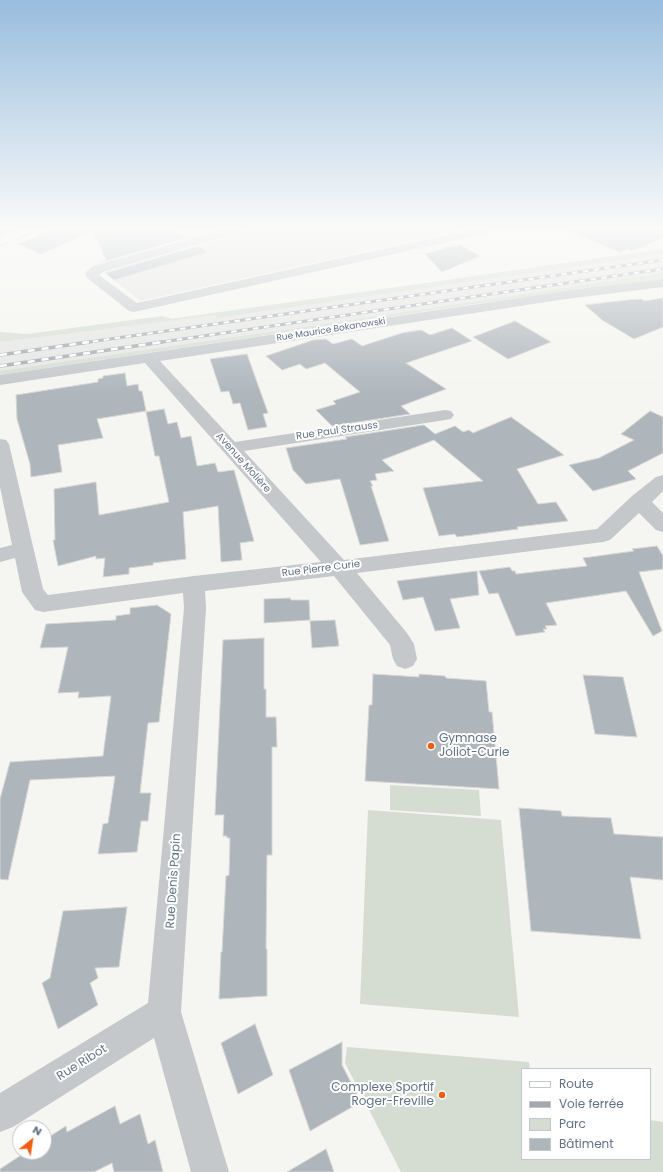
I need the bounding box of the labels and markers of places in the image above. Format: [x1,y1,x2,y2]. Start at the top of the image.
place label: Gymnase Joliot-Curie [439,732,509,760]
marker: Gymnase Joliot-Curie [426,741,436,751]
place label: Complexe Sportif Roger-Freville [331,1081,434,1109]
marker: Complexe Sportif Roger-Freville [437,1090,447,1100]

